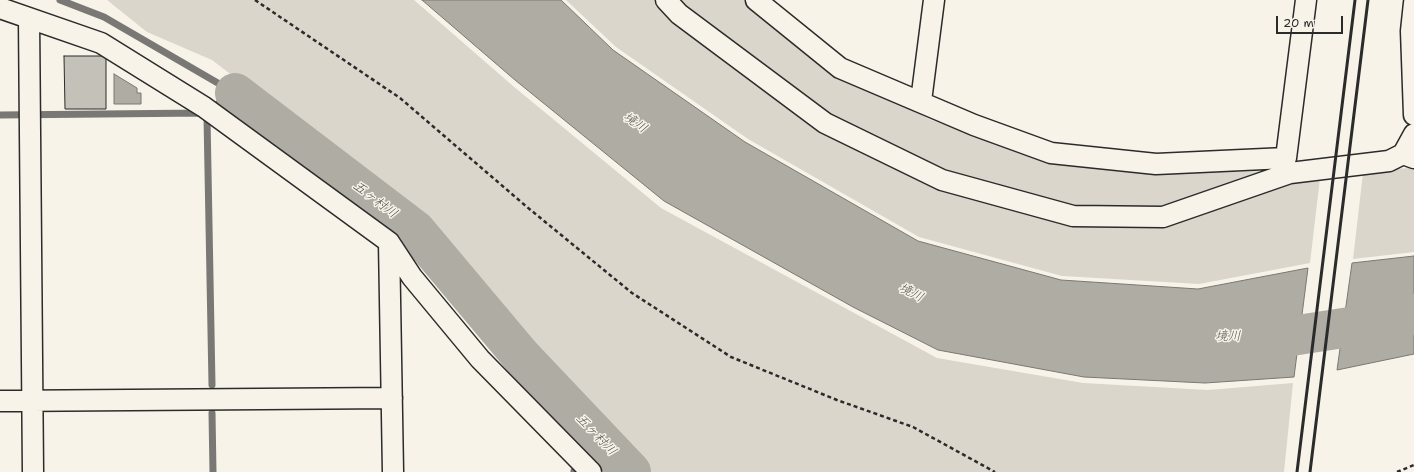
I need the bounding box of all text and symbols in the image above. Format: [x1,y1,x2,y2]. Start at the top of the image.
scale bar [1278,8,1345,34]
text: 20 m [1283,15,1314,31]
water label: 境川 [620,109,650,137]
water label: 五ヶ村川 [350,178,400,222]
water label: 境川 [896,280,926,306]
water label: 境川 [1215,329,1241,345]
water label: 五ヶ村川 [572,411,620,459]

